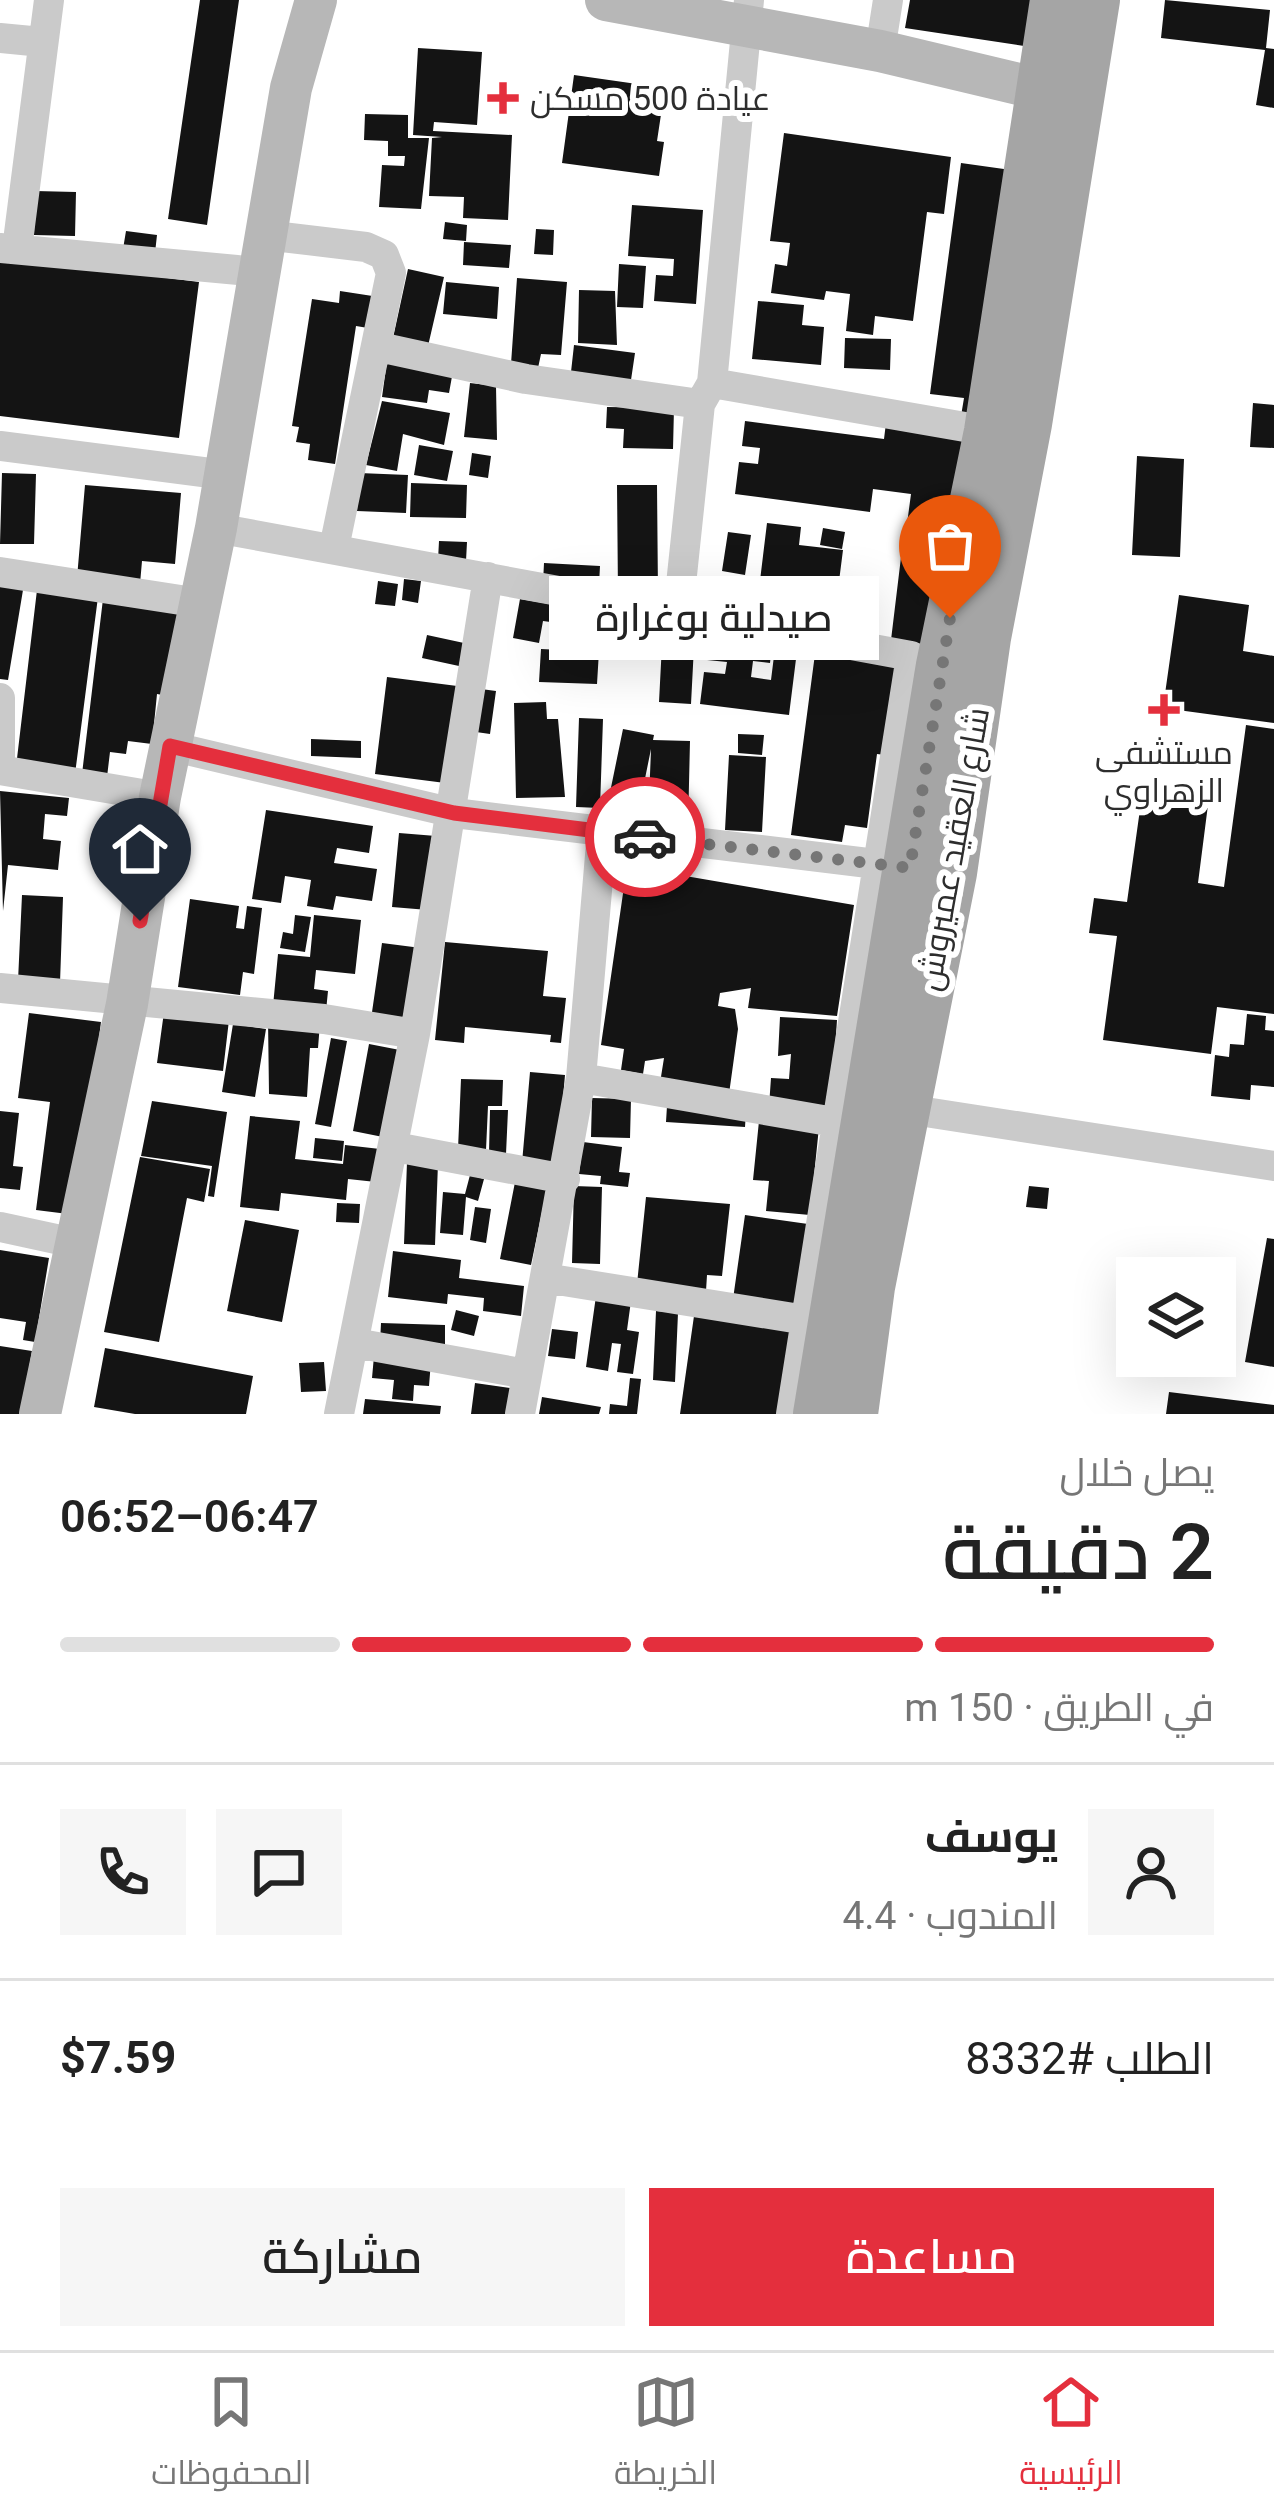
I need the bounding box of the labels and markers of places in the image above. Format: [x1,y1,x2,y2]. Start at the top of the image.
place label: عيادة 500 مسكن [530,79,771,119]
marker: عيادة 500 مسكن [487,82,519,114]
pin [899,495,1001,618]
callout: صيدلية بوغرارة [548,576,878,660]
marker: مستشفى الزهراوي [1148,694,1180,726]
place label: مستشفى الزهراوي [1095,733,1233,816]
pin [89,798,191,921]

